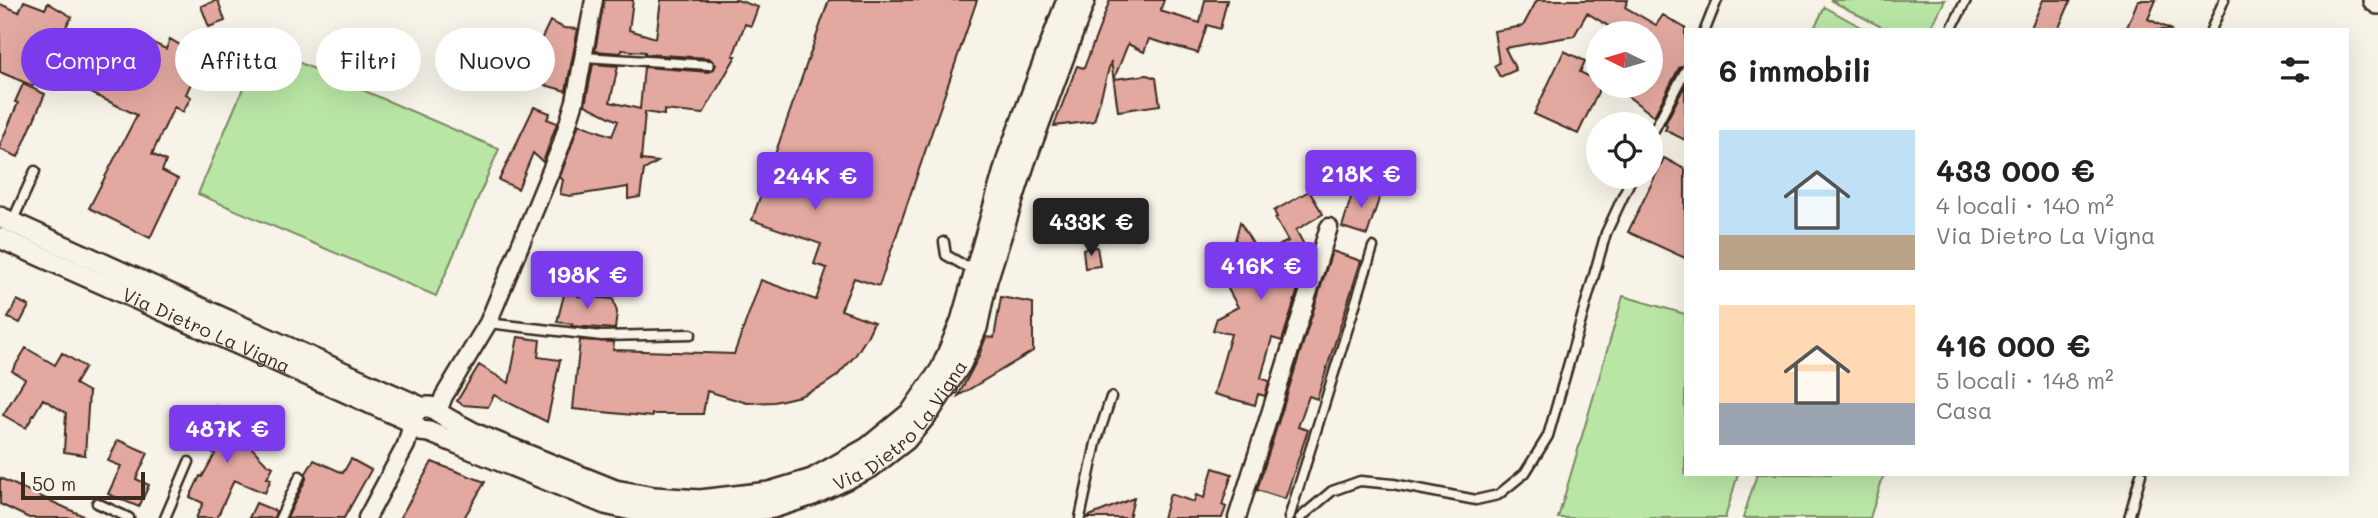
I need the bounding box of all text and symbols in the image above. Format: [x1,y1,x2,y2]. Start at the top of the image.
north arrow [1586,21,1662,98]
map controls [1586,21,1663,189]
chip: Compra [21,28,161,91]
chip: Affitta [175,28,302,91]
chip: Filtri [316,28,421,91]
chip: Nuovo [435,28,555,91]
text: 6 immobili [1719,50,1871,90]
icon: filters [2276,51,2314,89]
button: locate [1586,112,1663,189]
pin: 218K € [1304,150,1418,210]
text: 433 000 € [1936,150,2095,190]
pin: 244K € [758,152,872,212]
text: 218K € [1321,158,1401,188]
icon: home [1775,158,1859,242]
text: 244K € [773,160,857,190]
text: 4 locali · 140 m² [1936,190,2114,220]
pin: 433K € [1034,198,1148,258]
text: 433K € [1049,206,1133,236]
text: Via Dietro La Vigna [1936,220,2155,250]
pin: 416K € [1204,243,1318,302]
text: 416K € [1221,250,1301,280]
pin: 198K € [530,252,644,311]
text: 198K € [547,259,627,289]
street label: Via Dietro La Vigna [119,281,294,378]
text: 416 000 € [1936,325,2090,365]
icon: home [1775,333,1859,417]
street label: Via Dietro La Vigna [829,355,972,496]
text: 5 locali · 148 m² [1936,365,2114,395]
text: Casa [1936,395,1992,425]
pin: 487K € [170,406,284,465]
text: 487K € [185,413,269,443]
scale bar [21,469,145,501]
text: 50 m [32,471,76,496]

